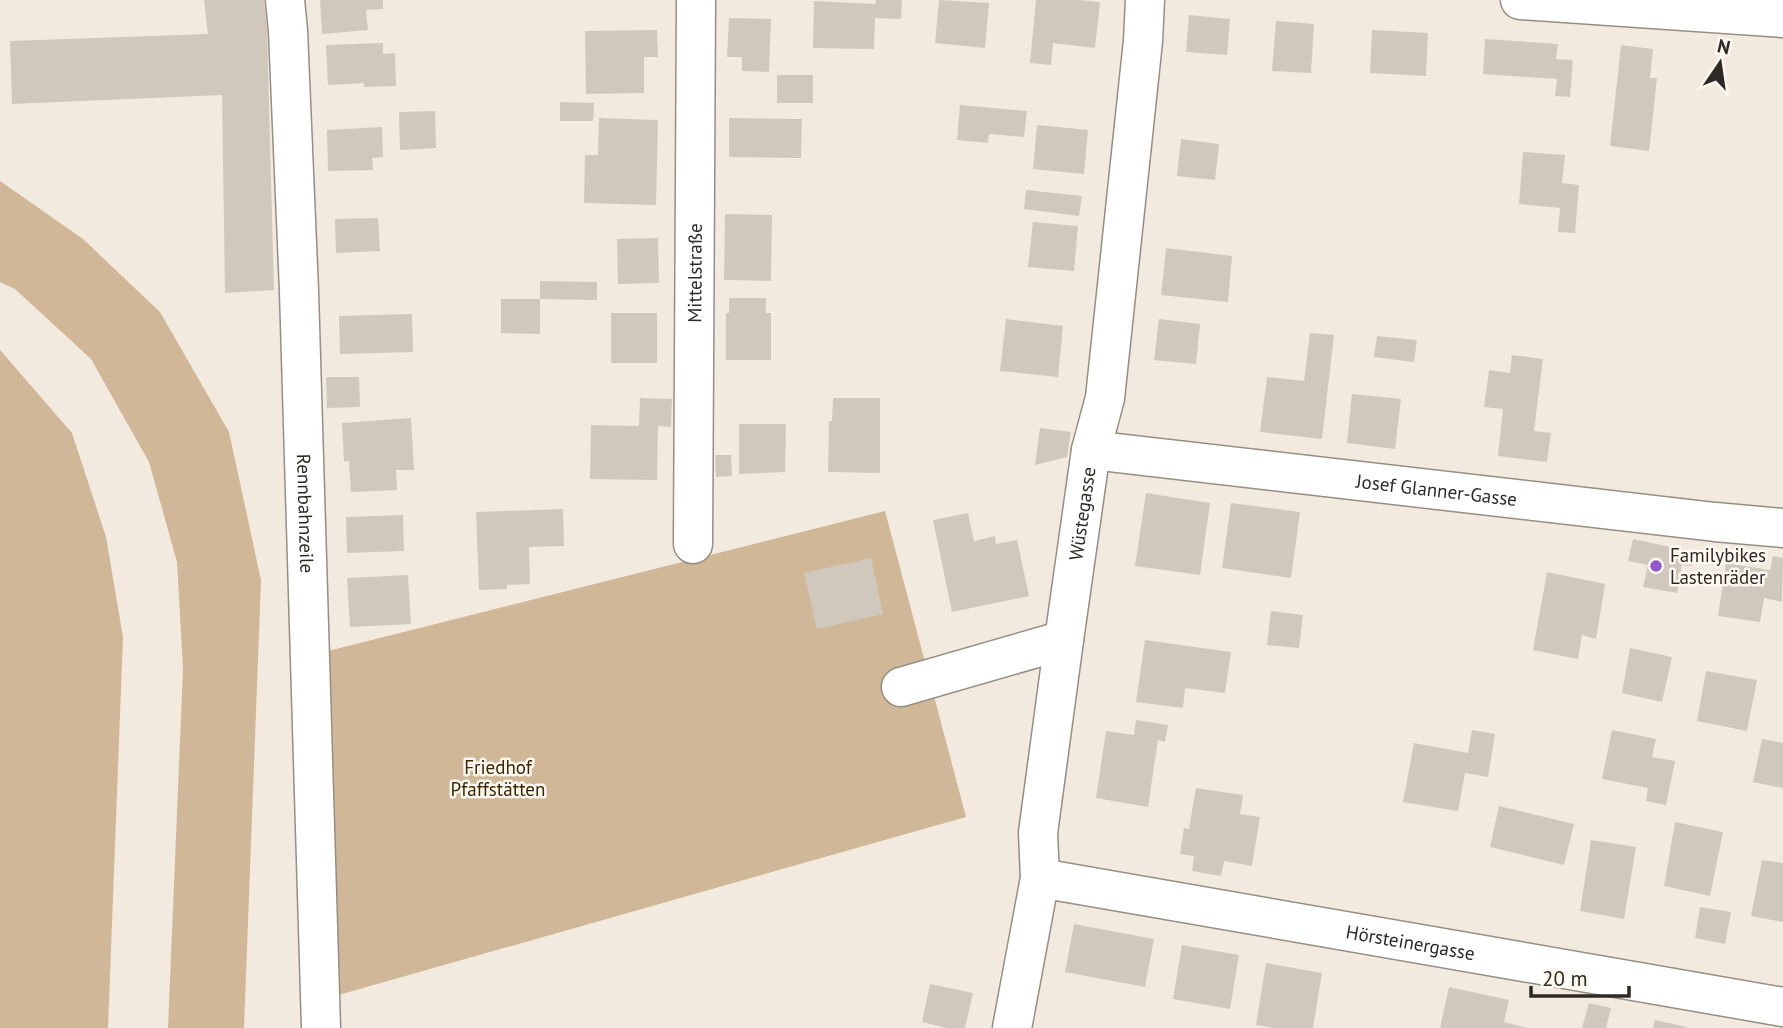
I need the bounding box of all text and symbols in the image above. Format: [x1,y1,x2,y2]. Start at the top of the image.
north arrow [1685,28,1755,98]
text: N [1715,33,1733,60]
street label: Mittelstraße [682,223,707,323]
street label: Rennbahnzeile [292,453,319,574]
street label: Wüstegasse [1063,465,1100,562]
street label: Josef Glanner-Gasse [1354,469,1518,511]
place label: Familybikes Lastenräder [1670,543,1766,589]
marker: Familybikes Lastenräder [1648,558,1664,574]
park label: Friedhof Pfaffstätten [451,755,545,801]
street label: Hörsteinergasse [1344,919,1477,965]
scale bar [1531,954,1629,998]
text: 20 m [1542,965,1588,992]

